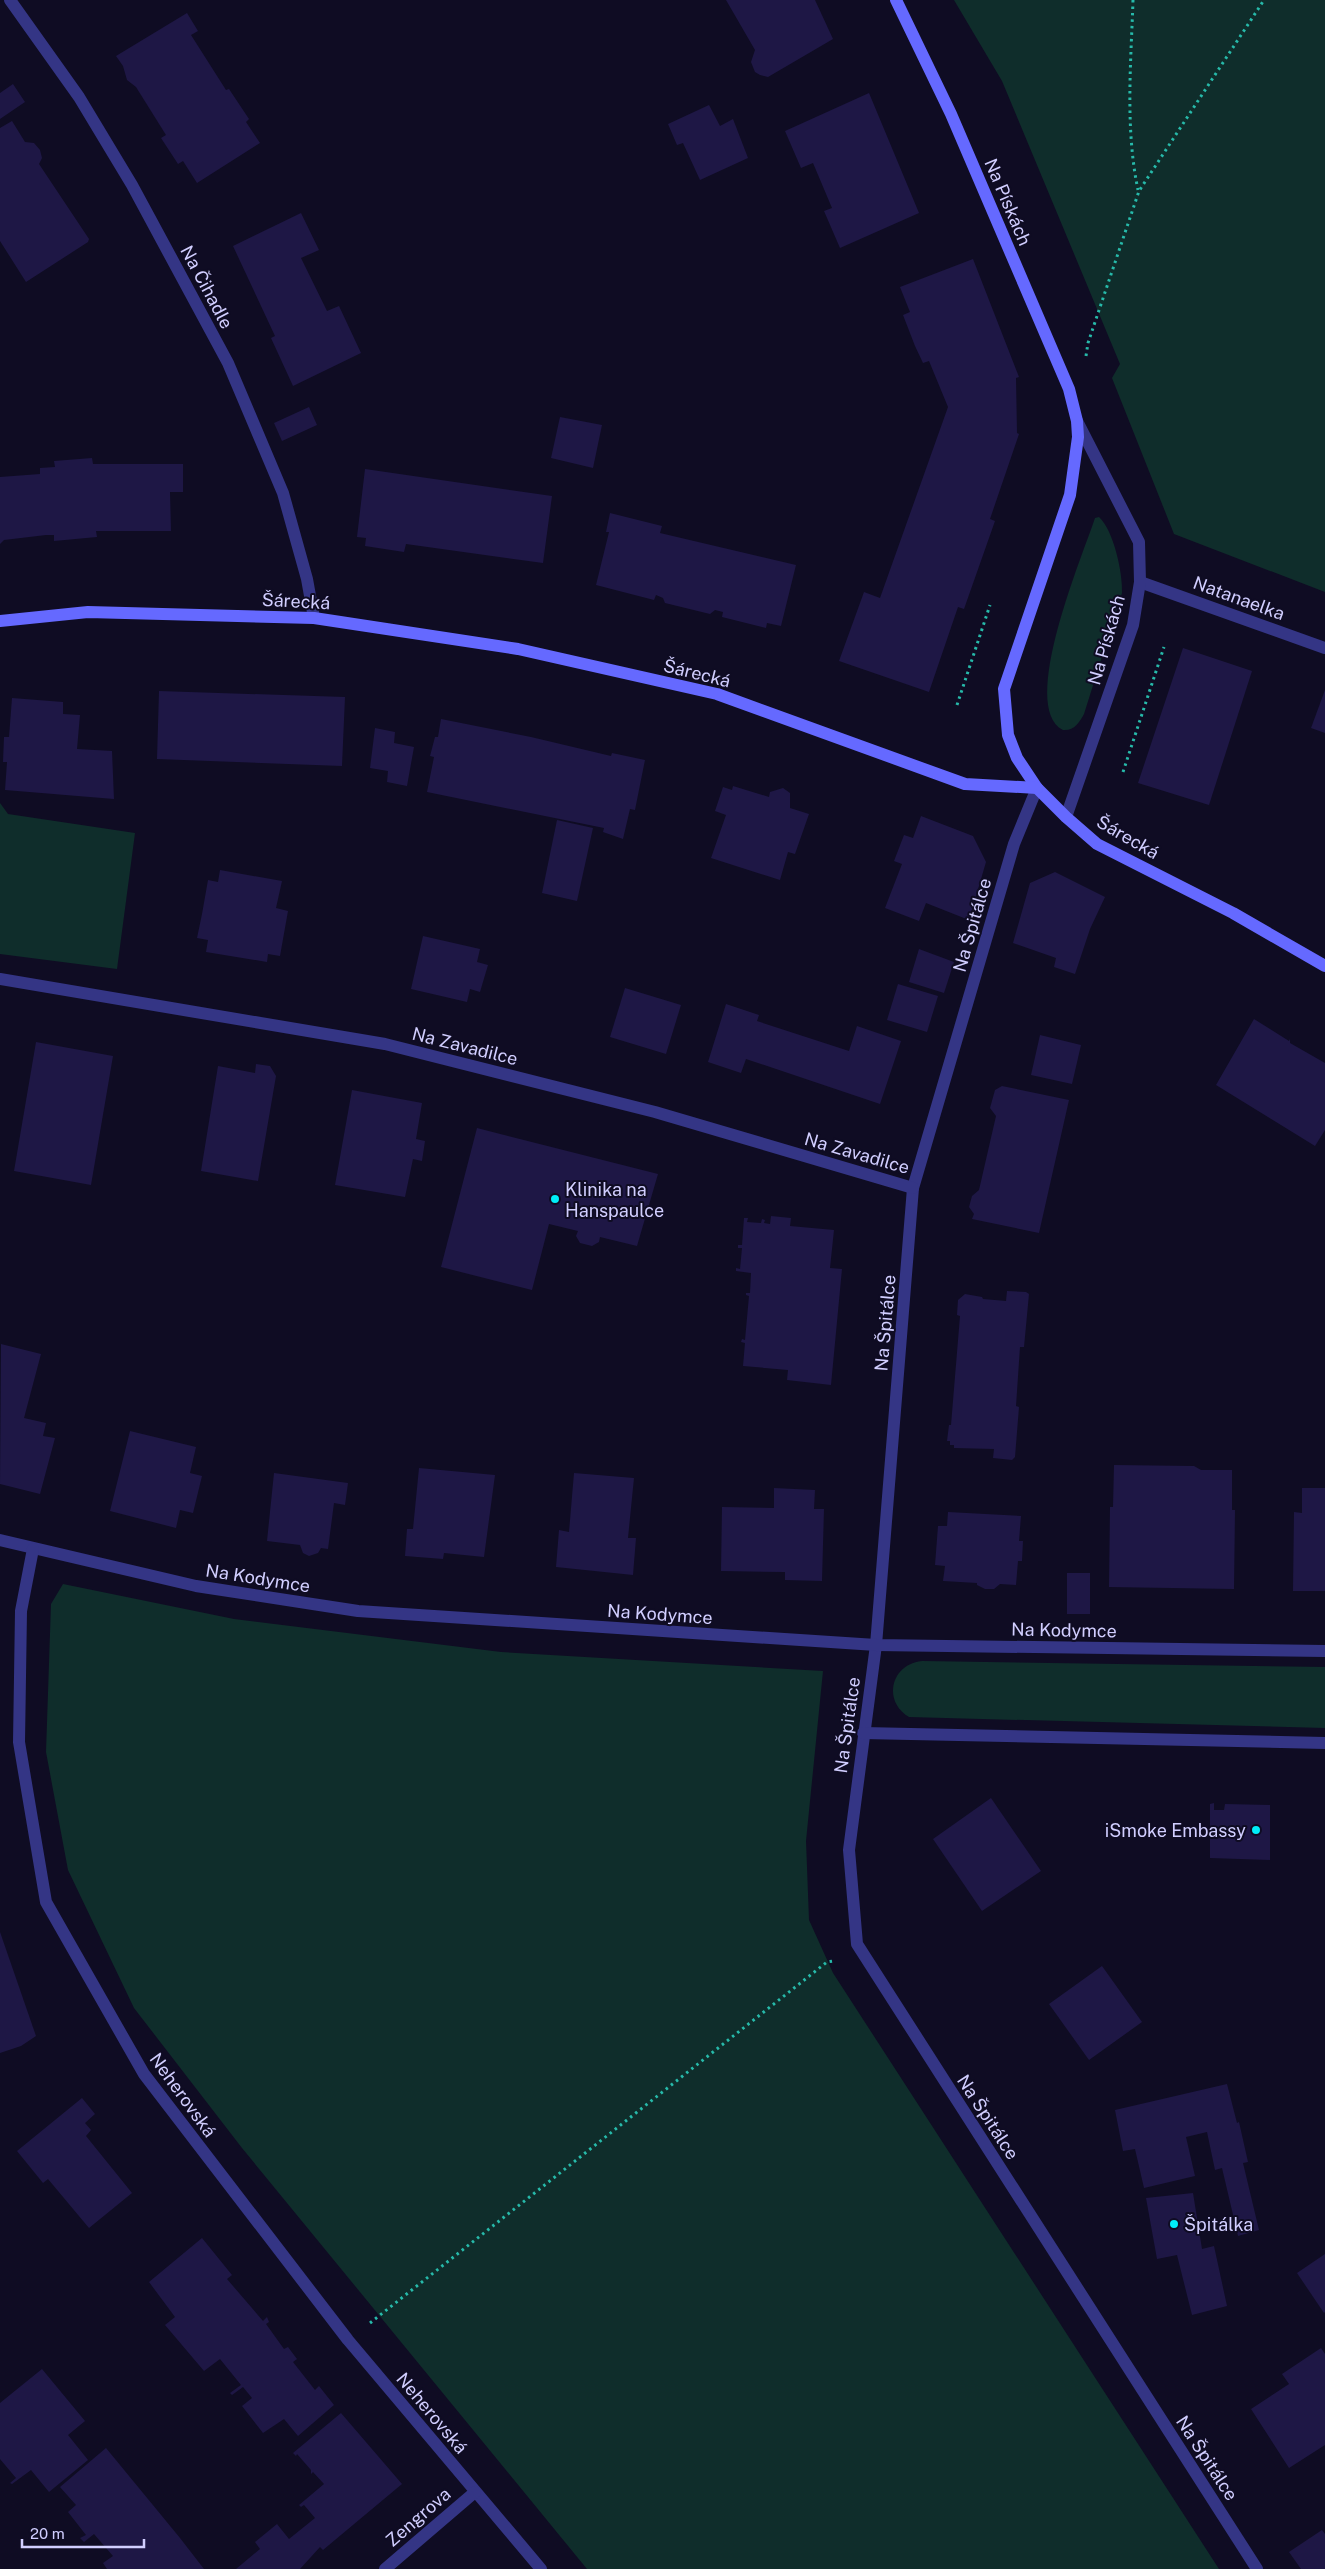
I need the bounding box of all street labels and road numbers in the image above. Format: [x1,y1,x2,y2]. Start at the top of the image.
street label: Na Pískách [980,155,1036,249]
street label: Na Čihadle [176,242,238,332]
street label: Natanaelka [1190,572,1288,624]
street label: Šárecká [261,589,331,613]
street label: Na Pískách [1083,593,1129,687]
street label: Šárecká [661,655,733,691]
street label: Šárecká [1093,811,1163,863]
street label: Na Špitálce [949,876,995,974]
street label: Na Zavadilce [410,1023,520,1069]
street label: Na Zavadilce [802,1128,912,1178]
street label: Na Špitálce [870,1274,900,1372]
street label: Na Kodymce [204,1559,312,1597]
street label: Na Kodymce [607,1600,713,1628]
street label: Na Kodymce [1011,1619,1117,1641]
street label: Na Špitálce [830,1676,864,1774]
street label: Neherovská [145,2049,221,2141]
street label: Na Špitálce [953,2071,1023,2163]
street label: Neherovská [392,2368,472,2458]
street label: Na Špitálce [1172,2412,1242,2504]
street label: Zengrova [381,2483,455,2551]

